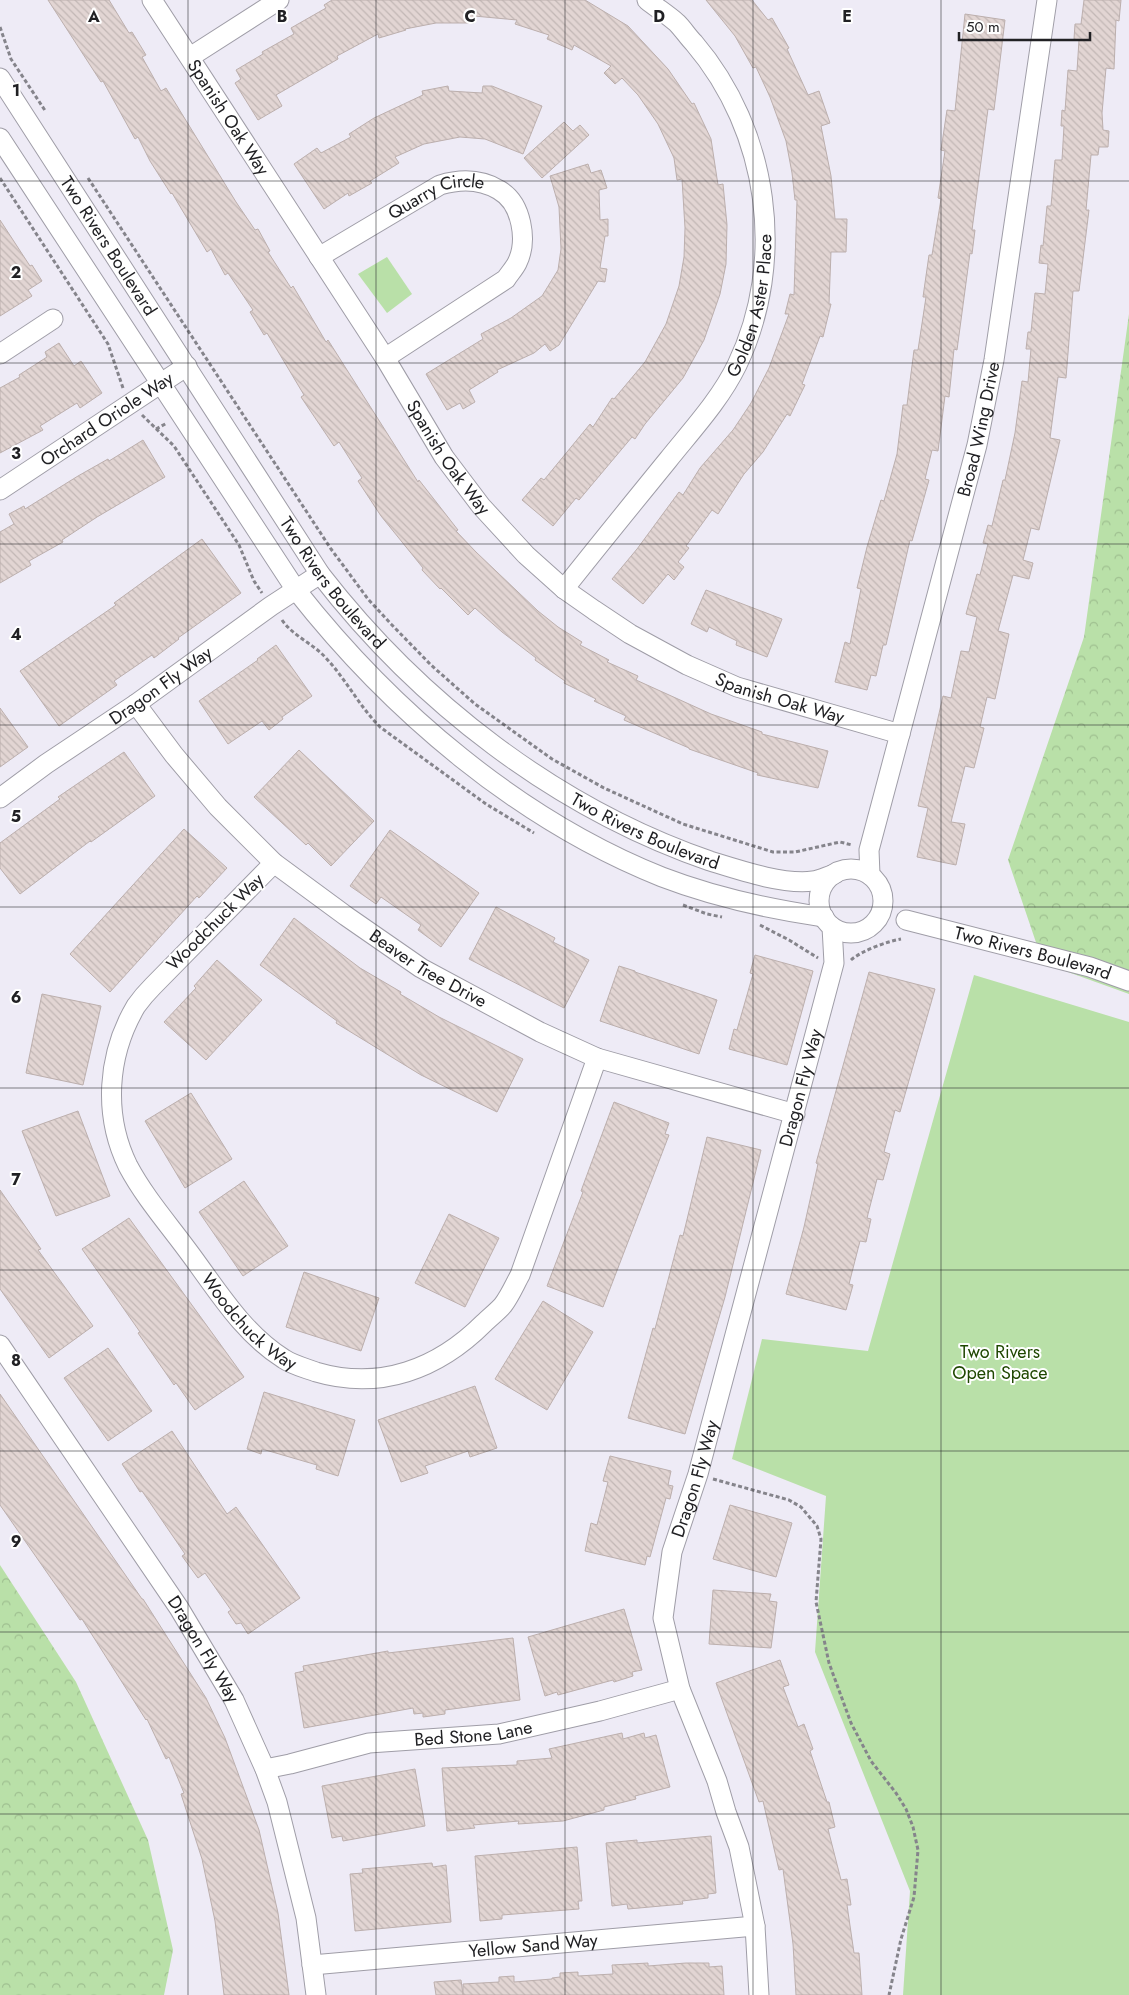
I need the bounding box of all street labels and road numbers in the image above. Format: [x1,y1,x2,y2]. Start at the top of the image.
street label: Spanish Oak Way [181,54,276,181]
street label: Quarry Circle [383,168,487,226]
street label: Two Rivers Boulevard [54,171,163,321]
street label: Golden Aster Place [720,234,778,382]
street label: Broad Wing Drive [951,359,1006,500]
street label: Orchard Oriole Way [35,366,179,473]
street label: Spanish Oak Way [400,395,496,521]
street label: Two Rivers Boulevard [273,512,392,655]
street label: Dragon Fly Way [104,640,217,731]
street label: Spanish Oak Way [711,666,848,730]
street label: Two Rivers Boulevard [566,786,723,876]
street label: Woodchuck Way [160,867,270,977]
street label: Two Rivers Boulevard [952,920,1115,987]
street label: Beaver Tree Drive [364,923,492,1014]
street label: Dragon Fly Way [773,1026,829,1150]
street label: Woodchuck Way [195,1268,301,1377]
street label: Dragon Fly Way [665,1417,725,1541]
street label: Dragon Fly Way [161,1590,246,1708]
street label: Bed Stone Lane [413,1714,535,1753]
street label: Yellow Sand Way [468,1927,599,1964]

